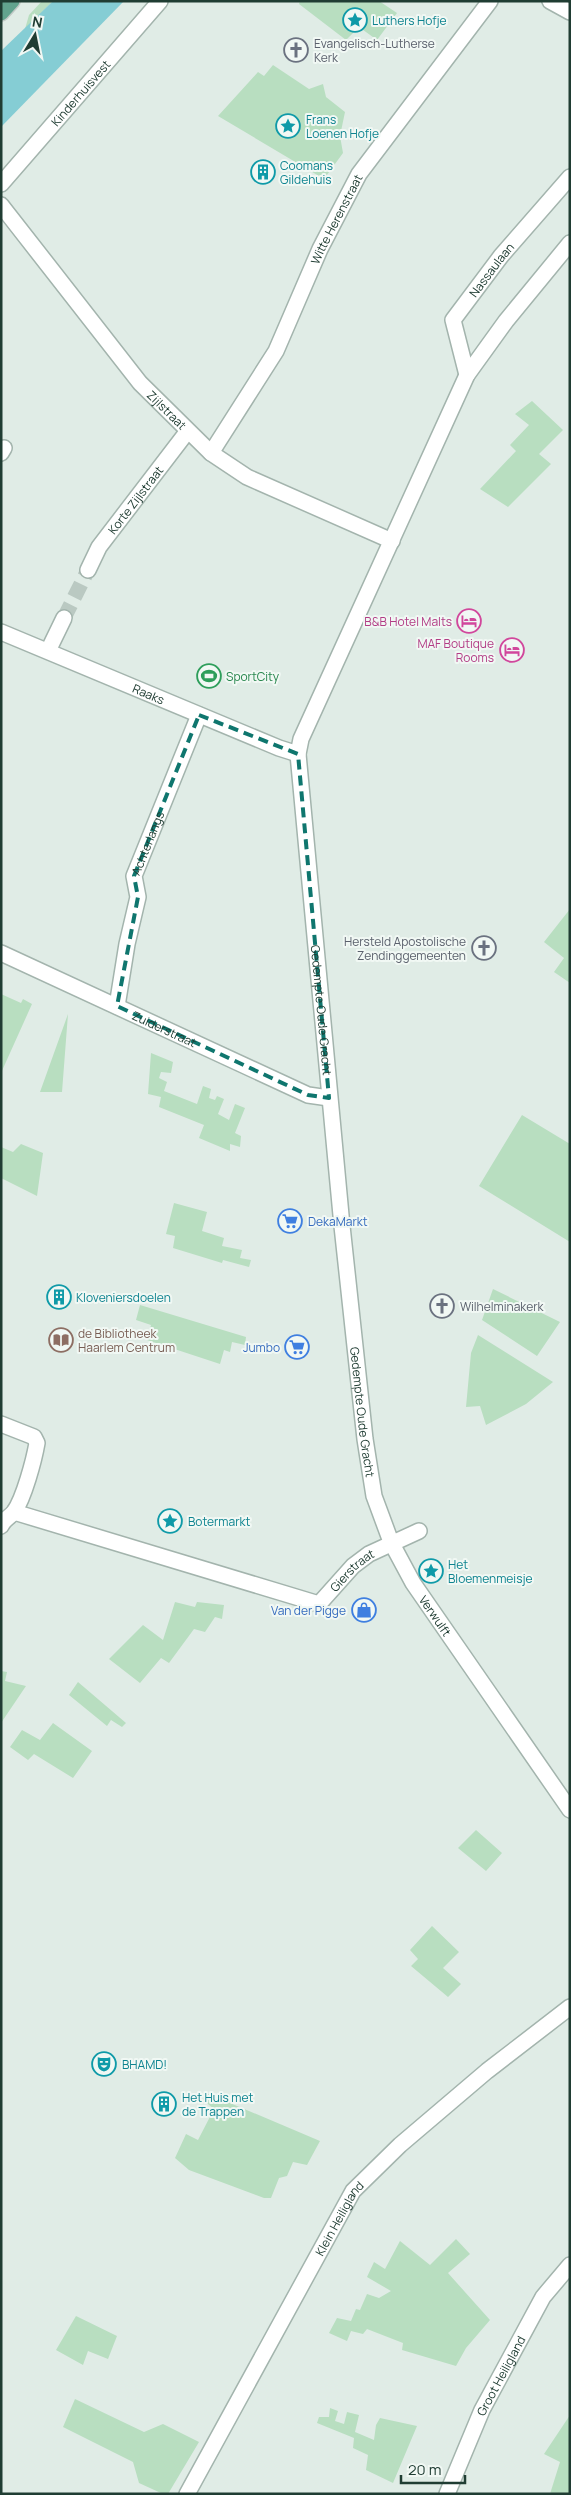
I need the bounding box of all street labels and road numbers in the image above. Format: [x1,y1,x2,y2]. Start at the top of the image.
street label: Kinderhuisvest [47,56,114,129]
street label: Witte Herenstraat [306,171,366,267]
street label: Nassaulaan [465,239,518,300]
street label: Zijlstraat [144,386,191,433]
street label: Korte Zijlstraat [104,462,167,537]
street label: Raaks [130,679,167,708]
street label: Achterlangs [127,809,168,877]
street label: Gedempte Oude Gracht [307,944,336,1076]
street label: Zuiderstraat [130,1006,199,1051]
street label: Gedempte Oude Gracht [347,1346,379,1478]
street label: Gierstraat [326,1544,377,1595]
street label: Verwulft [415,1592,456,1640]
street label: Klein Heiligland [311,2177,367,2259]
street label: Groot Heiligland [472,2333,529,2418]

